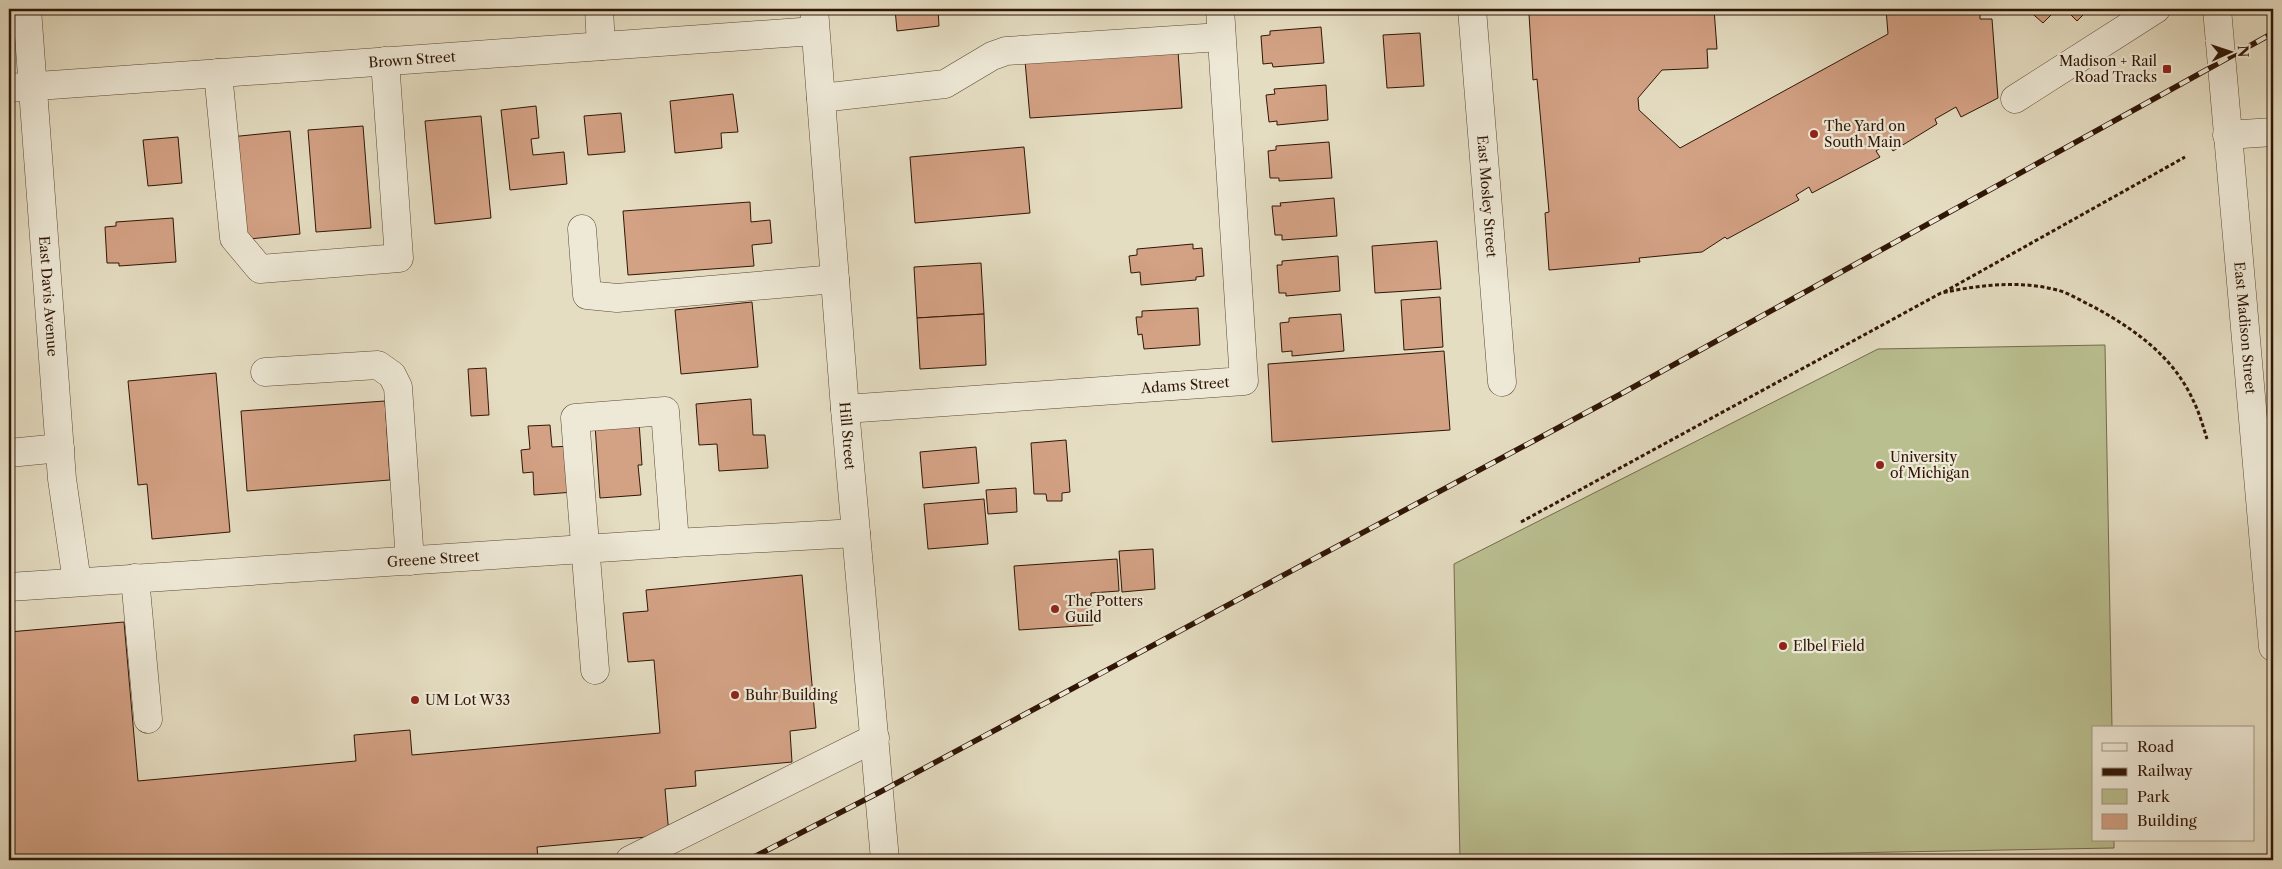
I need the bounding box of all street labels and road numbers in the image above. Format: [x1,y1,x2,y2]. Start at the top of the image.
street label: Brown Street [368,47,456,72]
street label: East Mosley Street [1473,134,1501,258]
street label: East Davis Avenue [35,235,62,357]
street label: East Madison Street [2230,261,2260,395]
street label: Adams Street [1139,373,1230,397]
street label: Hill Street [835,401,859,470]
street label: Greene Street [386,547,480,571]

